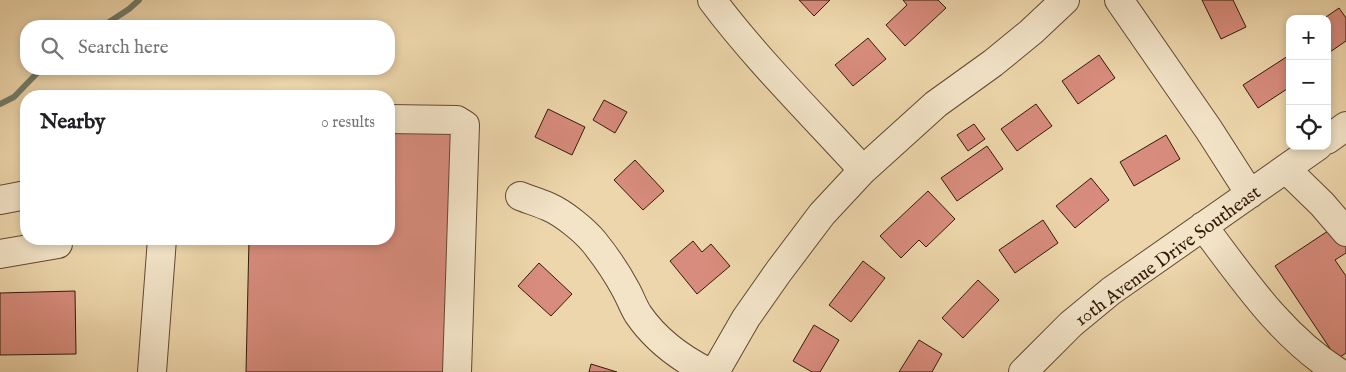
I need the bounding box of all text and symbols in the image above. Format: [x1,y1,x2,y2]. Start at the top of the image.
map controls [1286,15,1331,150]
button: + [1286,15,1331,60]
search box [20,20,395,75]
icon: search [38,34,66,62]
text: Search here [78,36,169,60]
button: − [1286,60,1331,105]
button: locate [1286,105,1331,150]
text: Nearby [40,109,105,136]
text: 0 results [321,113,375,133]
street label: 10th Avenue Drive Southeast [1070,181,1266,332]

